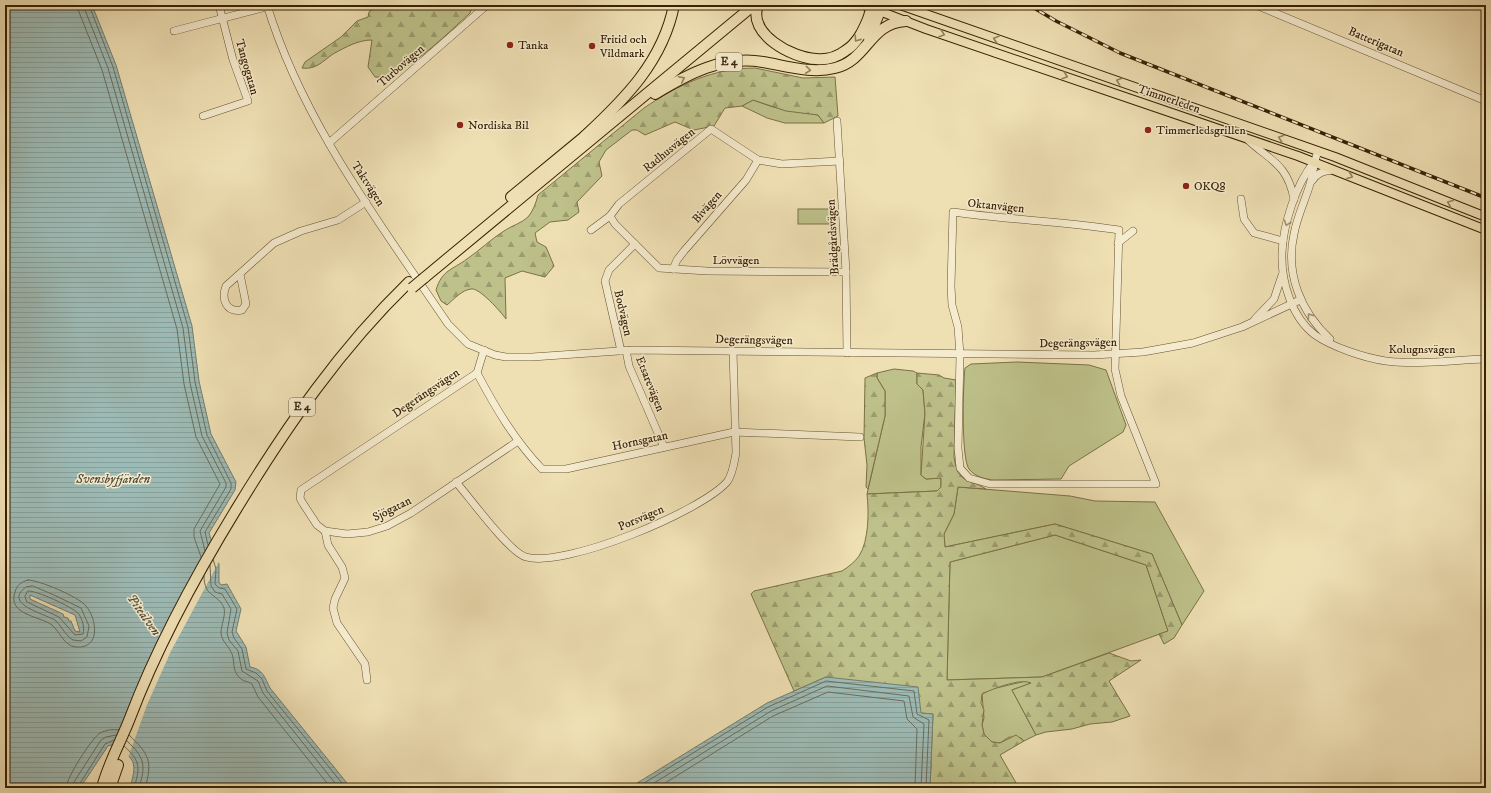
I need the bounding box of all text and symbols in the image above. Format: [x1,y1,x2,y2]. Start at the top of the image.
street label: Batterigatan [1346,24,1407,61]
one-way arrow [939,29,946,38]
place label: Fritid och Vildmark [599,32,648,61]
one-way arrow [855,35,862,42]
one-way arrow [993,35,1000,44]
street label: Tangogatan [232,37,262,97]
place label: Tanka [518,38,549,53]
marker: Tanka [505,40,515,50]
street label: Turbovägen [374,41,428,90]
marker: Fritid och Vildmark [587,41,597,51]
road number: E 4 [716,53,742,71]
one-way arrow [805,65,811,74]
one-way arrow [1062,71,1069,80]
one-way arrow [677,76,685,84]
one-way arrow [1116,78,1123,86]
street label: Timmerleden [1136,81,1203,117]
place label: Nordiska Bil [468,118,529,133]
marker: Nordiska Bil [455,120,465,130]
place label: Timmerledsgrillen [1156,123,1247,138]
street label: Radhusvägen [640,124,699,176]
marker: Timmerledsgrillen [1143,125,1153,135]
one-way arrow [1278,134,1285,143]
street label: Taktvägen [348,159,388,210]
one-way arrow [1346,172,1353,180]
place label: OKQ8 [1194,179,1226,194]
marker: OKQ8 [1181,181,1191,191]
street label: Bivägen [689,187,726,226]
street label: Oktanvägen [967,196,1026,217]
street label: Brädgårdsvägen [823,198,842,275]
one-way arrow [1446,199,1453,207]
one-way arrow [1283,219,1292,226]
street label: Lövvägen [712,253,760,268]
street label: Bodvägen [610,288,636,338]
one-way arrow [1307,313,1315,320]
street label: Degerängsvägen [715,332,794,348]
street label: Degerängsvägen [1039,335,1118,351]
street label: Kolugnsvägen [1388,342,1456,357]
street label: Etsarevägen [632,354,668,415]
street label: Degerängsvägen [390,365,463,421]
road number: E 4 [289,398,315,416]
street label: Hornsgatan [611,428,670,454]
water label: Svensbyfjärden [75,471,150,487]
street label: Sjögatan [370,493,414,525]
street label: Porsvägen [616,501,667,534]
water label: Piteälven [124,591,164,639]

